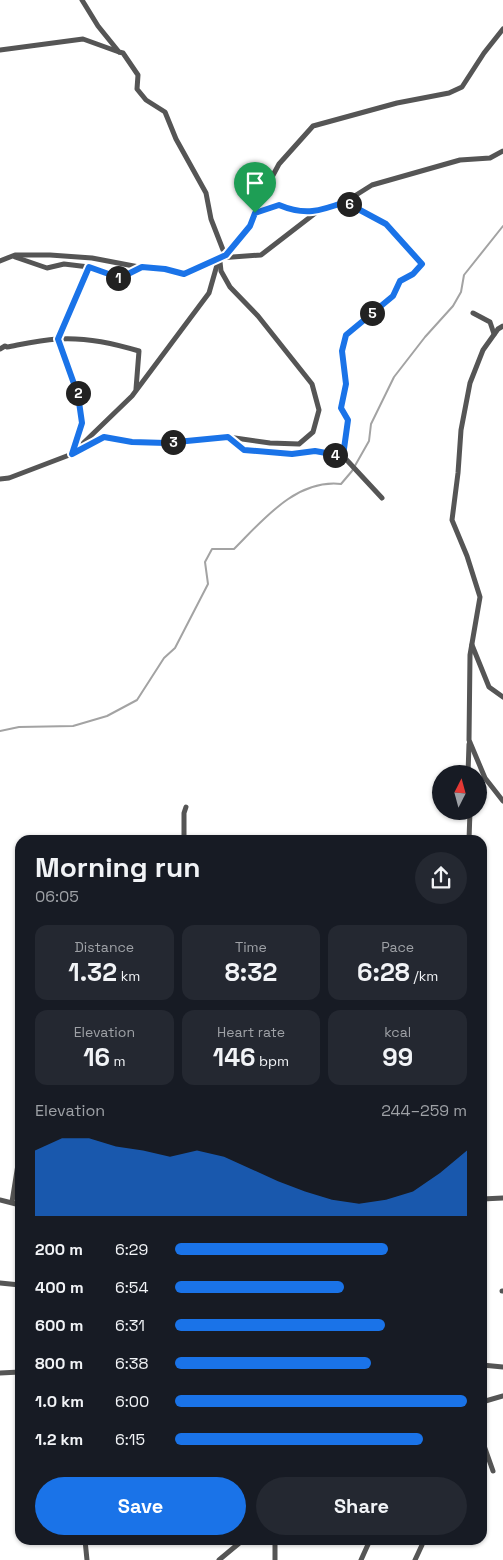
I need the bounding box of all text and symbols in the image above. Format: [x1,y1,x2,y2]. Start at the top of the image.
pin [234,162,276,213]
icon: arrive [241,169,269,197]
pin: 6 [336,192,362,216]
text: 6 [345,195,354,213]
pin: 1 [106,266,130,290]
text: 1 [115,269,122,287]
pin: 5 [360,300,384,326]
text: 5 [368,304,377,322]
pin: 2 [66,380,90,406]
text: 2 [74,384,83,402]
pin: 3 [160,430,186,454]
text: 3 [169,433,178,451]
pin: 4 [322,442,348,468]
text: 4 [331,446,340,464]
north arrow [432,765,488,820]
map controls [432,765,487,820]
text: Morning run [35,849,200,885]
button: share [415,852,467,904]
text: 06:05 [35,886,79,907]
text: Distance [75,938,134,956]
text: Time [235,938,267,956]
text: Pace [381,938,414,956]
text: 1.32 [68,956,117,988]
text: 8:32 [225,956,277,988]
text: 6:28 [357,956,410,988]
text: km [117,967,140,985]
text: /km [410,967,438,985]
text: Elevation [74,1023,135,1041]
text: Heart rate [217,1023,285,1041]
text: kcal [384,1023,411,1041]
text: 16 [83,1041,110,1073]
text: 146 [213,1041,255,1073]
text: 99 [382,1041,413,1073]
text: m [110,1052,126,1070]
text: bpm [255,1052,289,1070]
text: Elevation [35,1100,105,1121]
text: 244–259 m [381,1100,467,1121]
text: 200 m [35,1239,83,1260]
text: 6:29 [115,1239,148,1260]
text: 400 m [35,1277,84,1298]
text: 6:54 [115,1277,148,1298]
text: 600 m [35,1315,83,1336]
text: 6:31 [115,1315,145,1336]
text: 800 m [35,1353,83,1374]
text: 6:38 [115,1353,148,1374]
text: 1.0 km [35,1391,84,1412]
text: 6:00 [115,1391,149,1412]
text: 1.2 km [35,1429,83,1450]
text: 6:15 [115,1429,145,1450]
button: Save [35,1477,246,1535]
button: Share [256,1477,467,1535]

